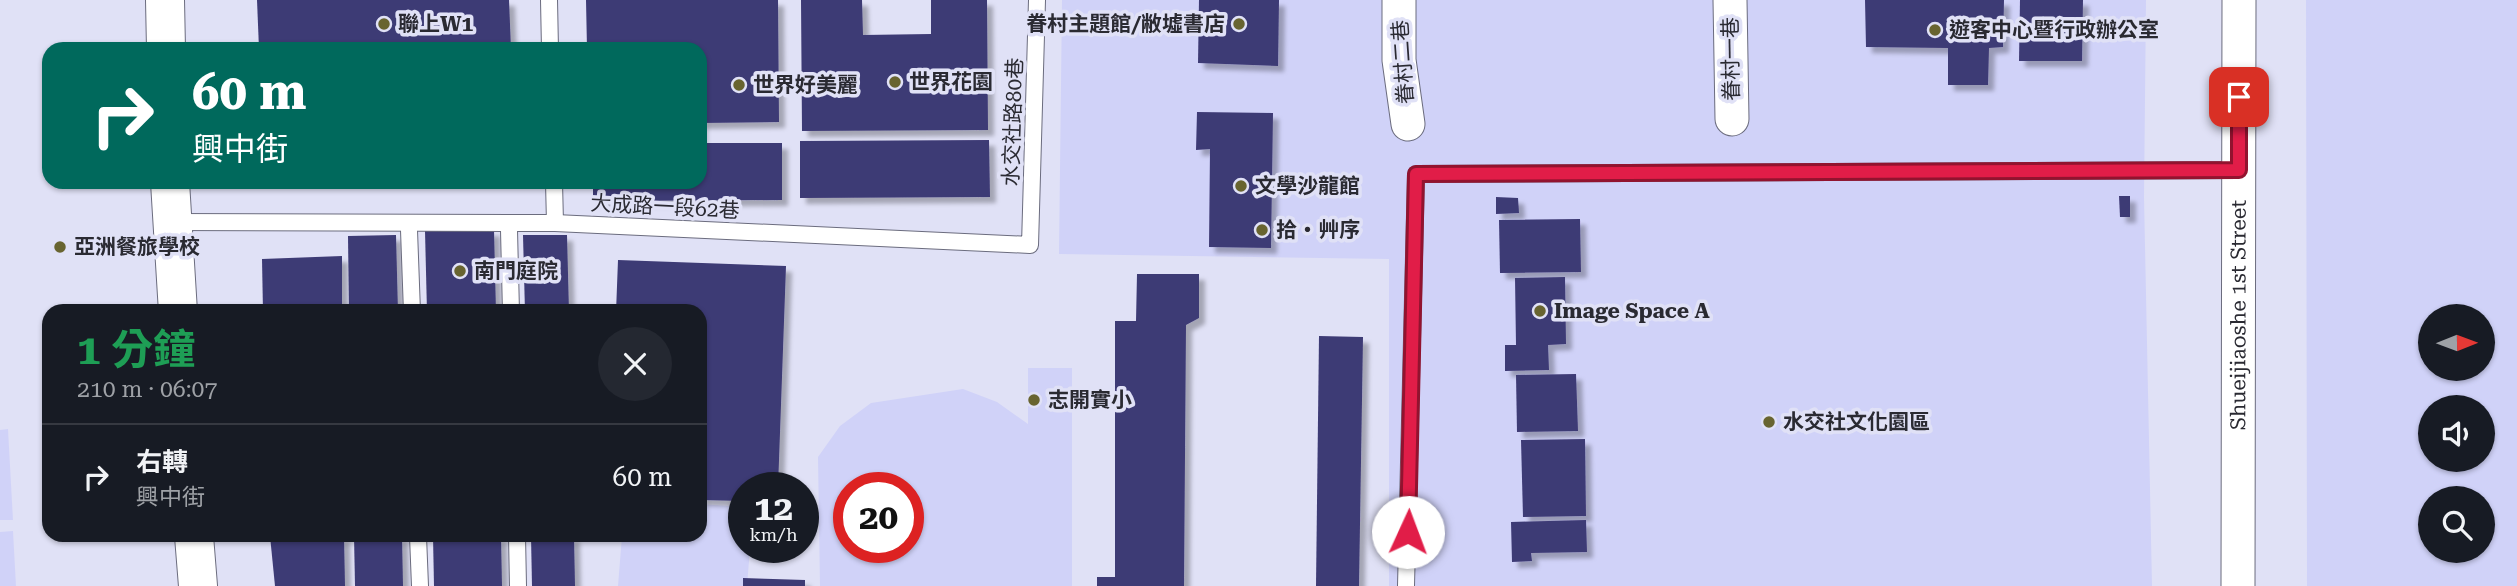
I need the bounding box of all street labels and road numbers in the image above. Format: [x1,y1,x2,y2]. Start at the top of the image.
street label: 眷村一巷 [1718,17,1744,101]
street label: 眷村二巷 [1388,19,1418,105]
street label: 水交社路80巷 [999,57,1027,187]
street label: 大成路一段62巷 [590,191,740,223]
street label: Shueijiaoshe 1st Street [2226,200,2251,430]

